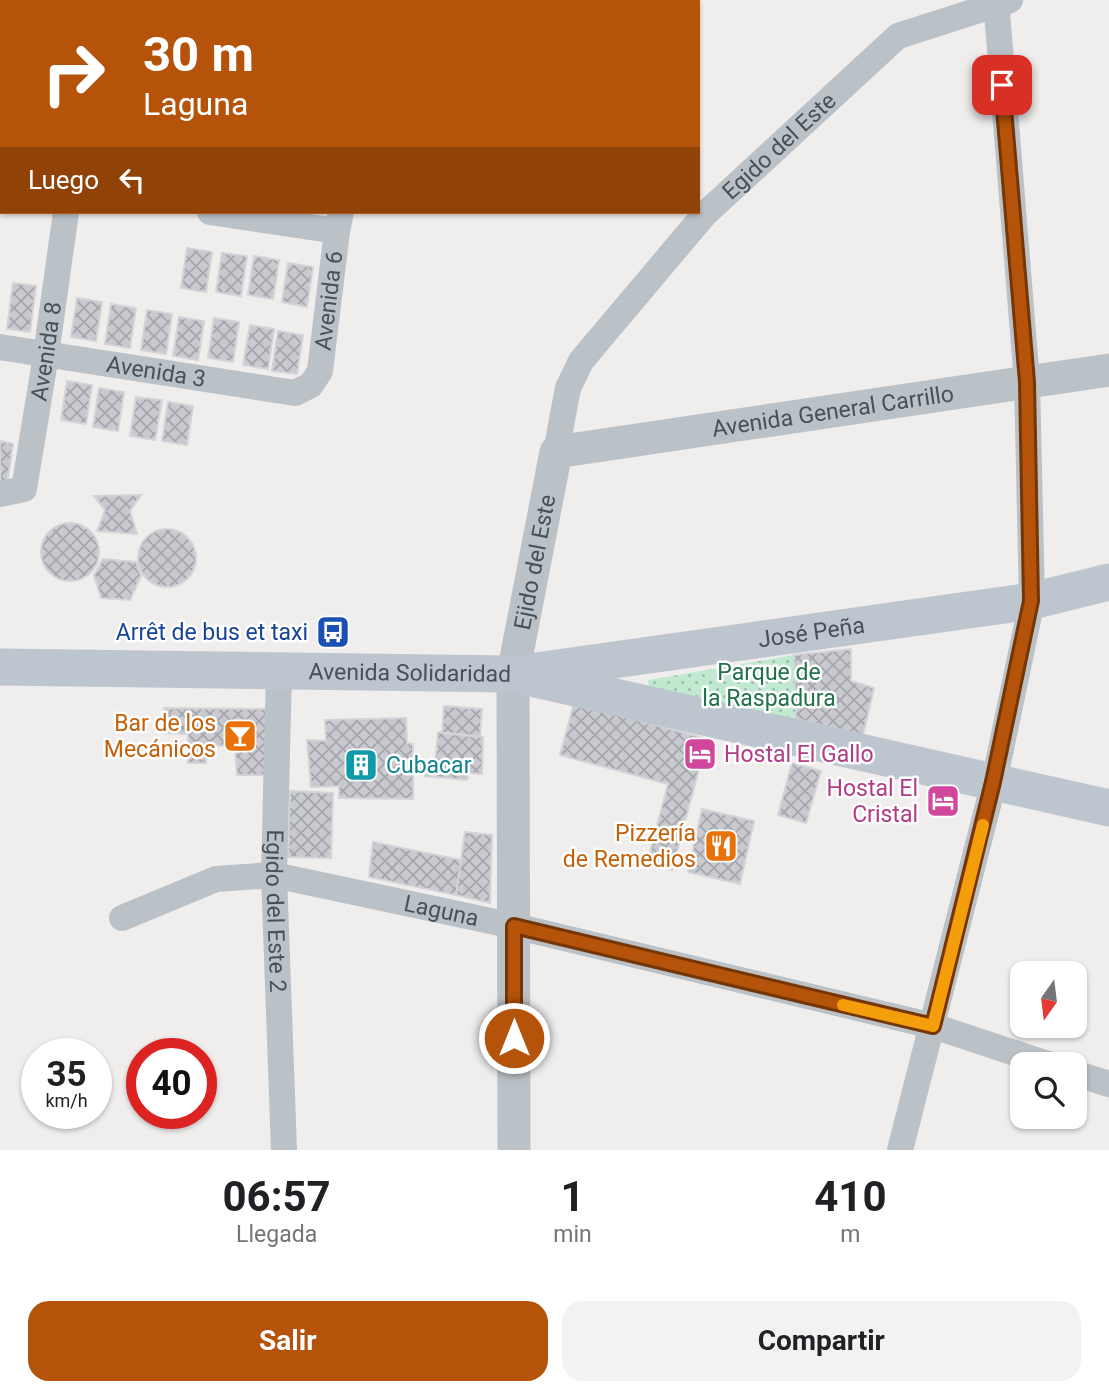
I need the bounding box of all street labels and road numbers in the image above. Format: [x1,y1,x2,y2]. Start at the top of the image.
street label: Egido del Este [717,87,841,205]
street label: Avenida 6 [309,249,348,352]
street label: Avenida 8 [25,300,67,403]
street label: Avenida 3 [105,350,208,392]
street label: Avenida General Carrillo [710,380,956,442]
street label: Ejido del Este [508,492,561,632]
street label: José Peña [756,611,866,653]
street label: Avenida Solidaridad [309,658,511,687]
street label: Egido del Este 2 [260,829,292,993]
street label: Laguna [402,889,481,932]

